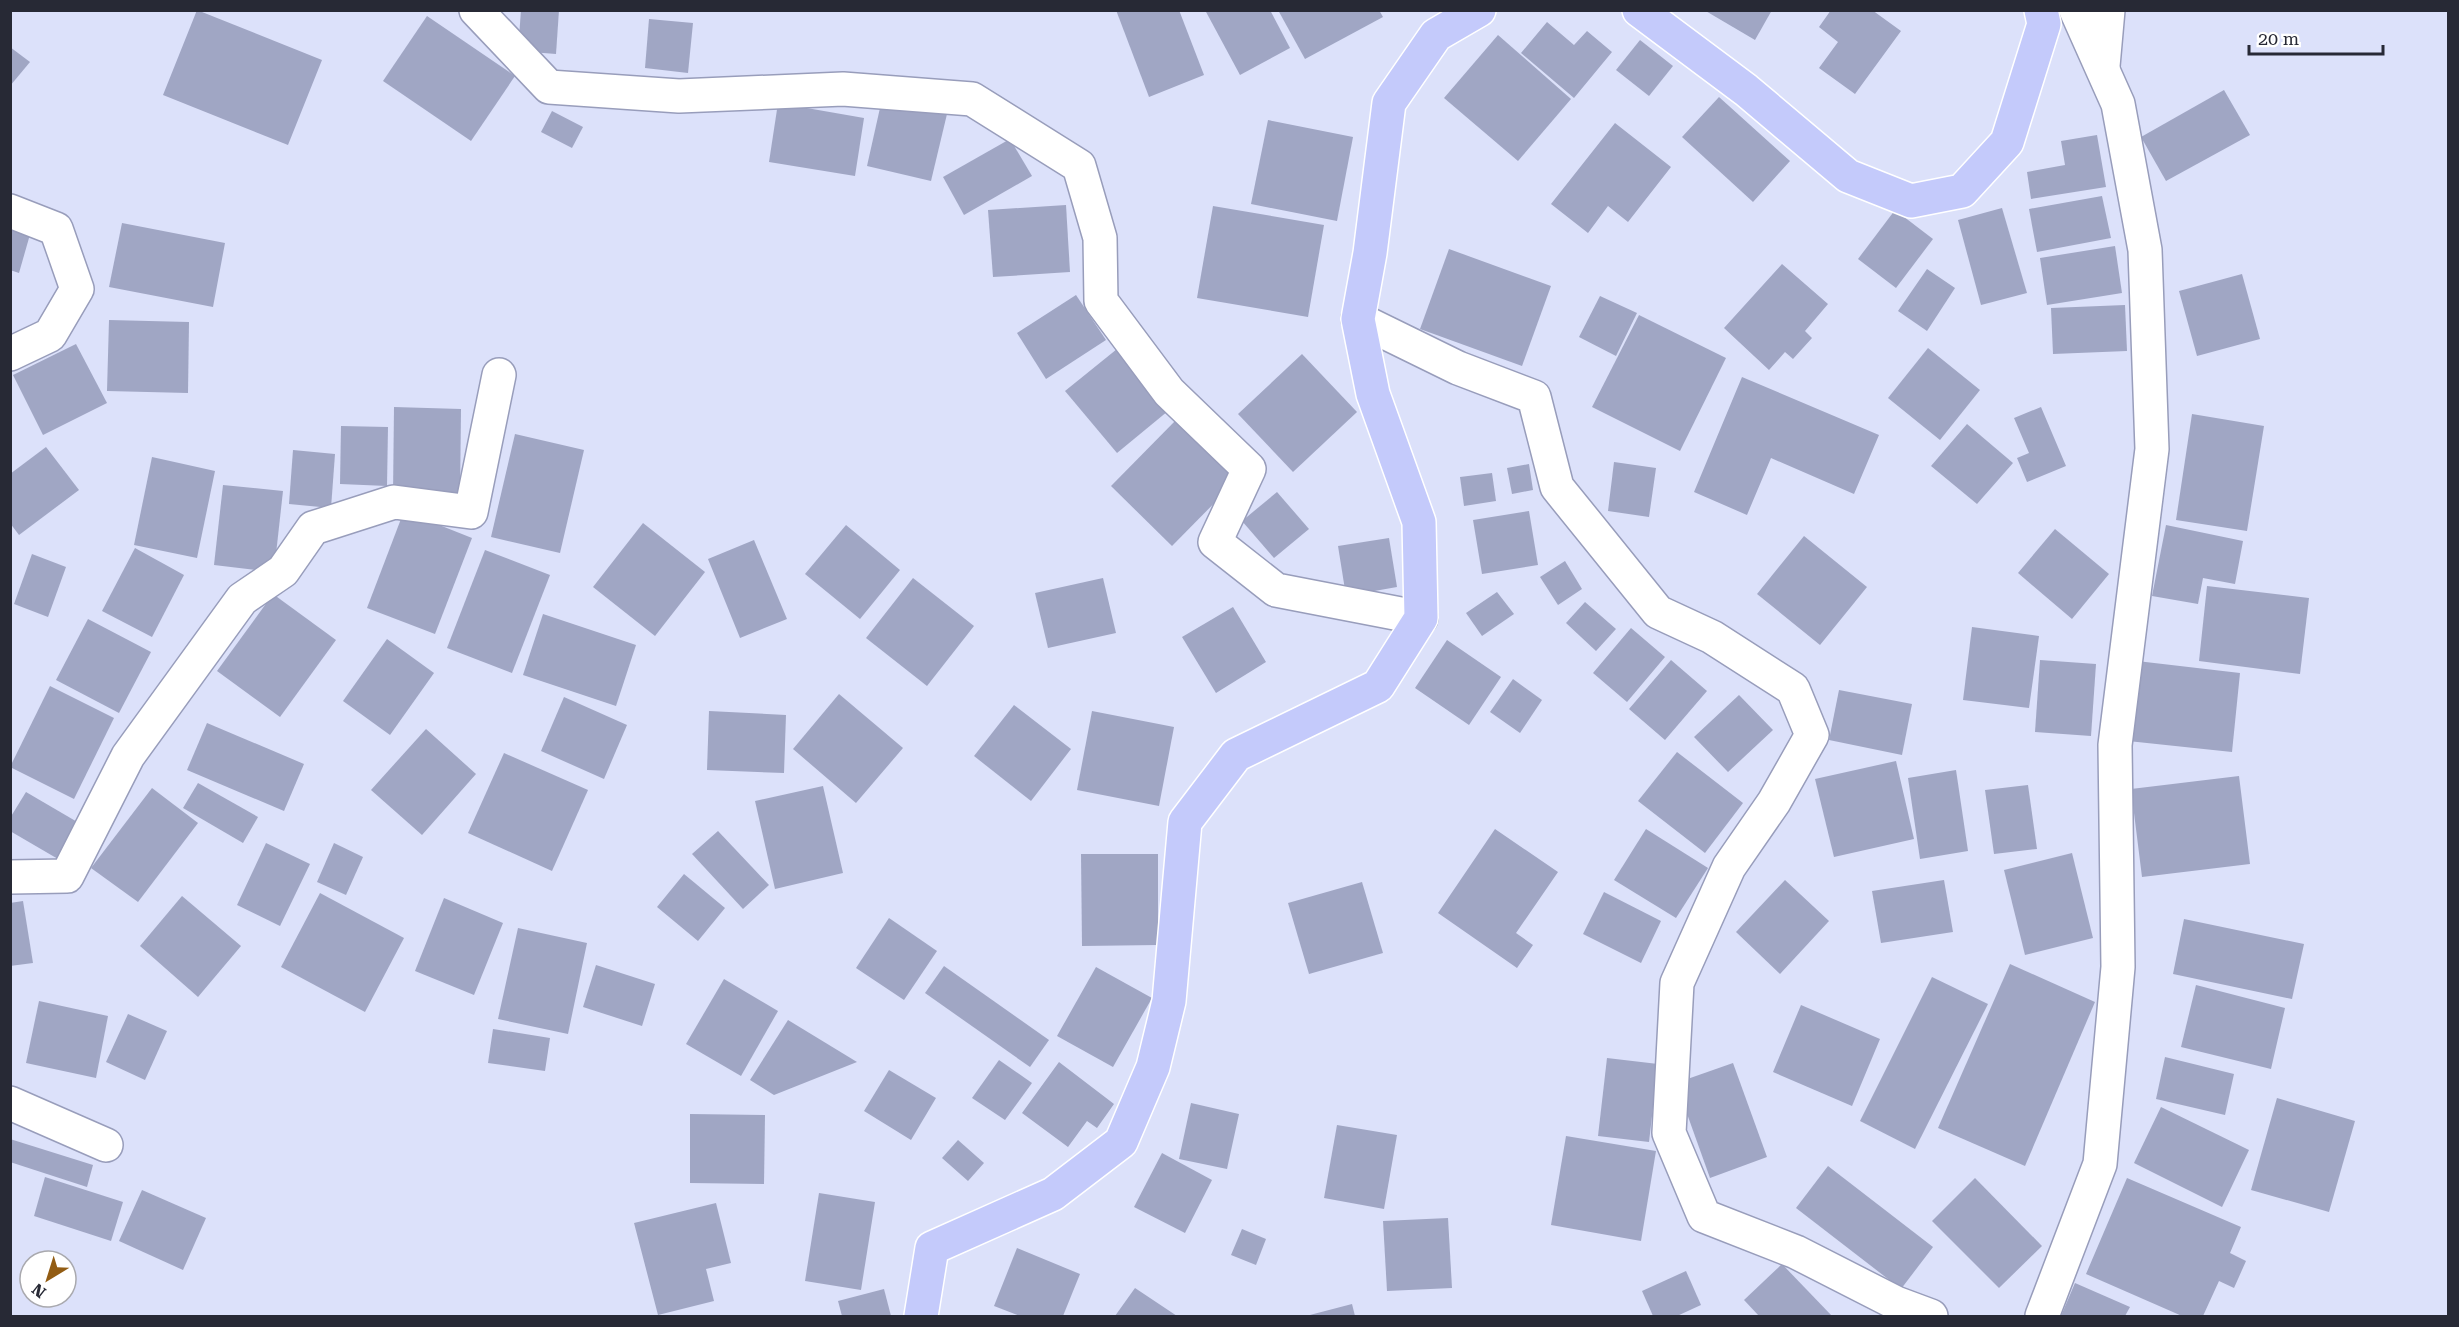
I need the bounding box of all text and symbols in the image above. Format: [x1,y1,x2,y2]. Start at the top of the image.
scale bar [2249,18,2382,56]
text: 20 m [2258,28,2299,49]
north arrow [18,1249,78,1309]
text: N [28,1279,50,1302]

